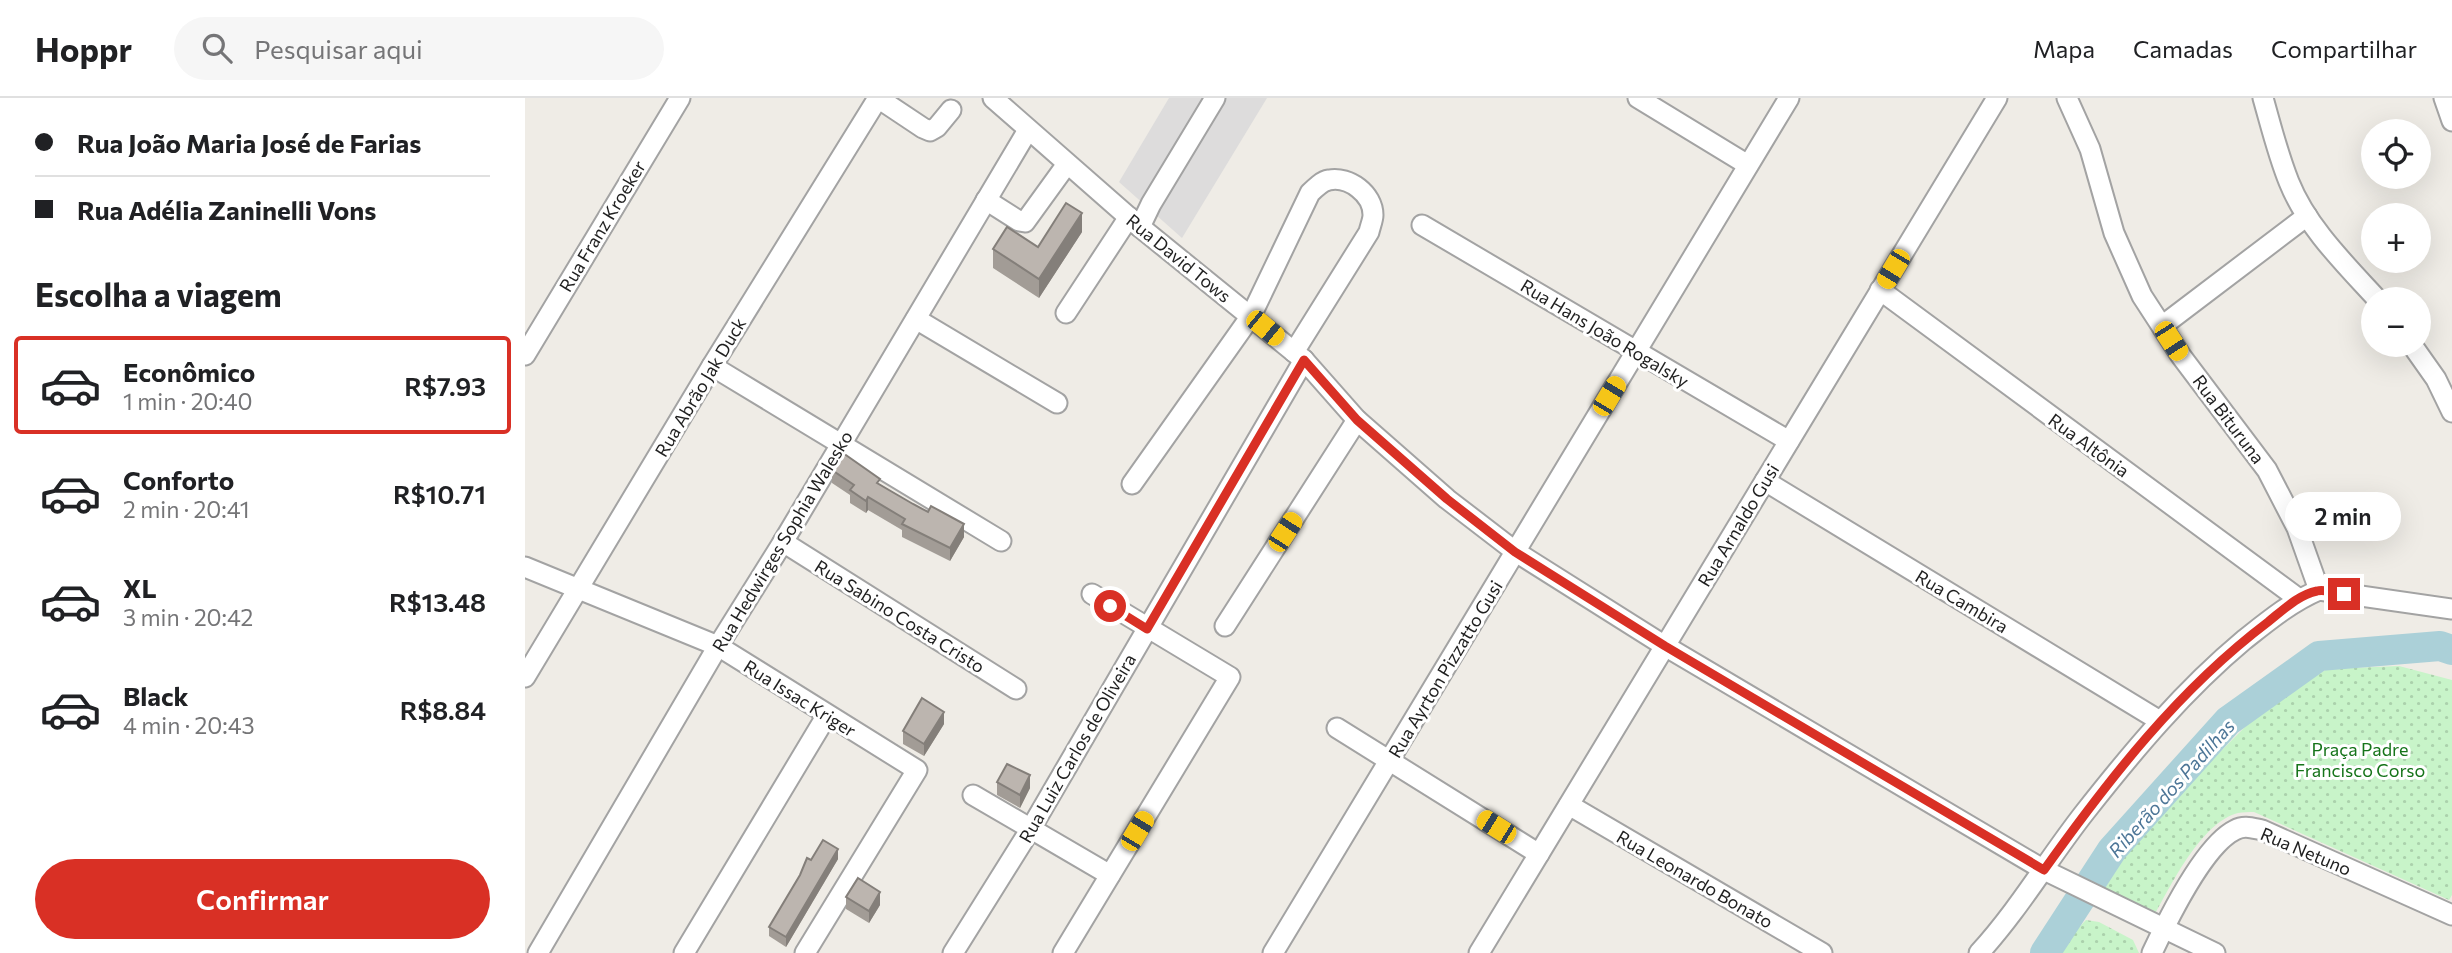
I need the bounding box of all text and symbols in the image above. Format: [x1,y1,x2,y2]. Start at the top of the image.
search box [174,17,664,80]
text: Hoppr [35,28,132,69]
icon: search [198,29,236,67]
text: Pesquisar aqui [254,33,423,64]
text: Mapa [2033,34,2095,63]
text: Camadas [2133,34,2233,63]
text: Compartilhar [2271,34,2417,63]
map controls [2361,119,2431,357]
button: locate [2361,119,2431,189]
text: Rua João Maria José de Farias [77,127,421,158]
street label: Rua Franz Kroeker [554,156,650,296]
text: Rua Adélia Zaninelli Vons [77,194,376,225]
button: + [2361,203,2431,273]
street label: Rua David Tows [1122,209,1236,307]
car [1874,246,1913,292]
text: Escolha a viagem [35,274,282,314]
street label: Rua Hans João Rogalsky [1517,274,1693,392]
button: − [2361,287,2431,357]
car [1243,307,1288,349]
street label: Rua Abrão Jak Duck [650,313,750,461]
car [2151,318,2192,364]
icon: car [39,354,102,417]
text: Econômico [123,356,255,387]
text: R$7.93 [404,370,486,401]
street label: Rua Bituruna [2188,370,2270,468]
car [1590,373,1629,419]
text: 1 min · 20:40 [123,387,253,415]
street label: Rua Altônia [2044,408,2134,482]
street label: Rua Hedwirges Sophia Walesko [707,426,857,656]
street label: Rua Arnaldo Gusi [1693,460,1783,590]
icon: car [39,462,102,525]
text: Conforto [123,464,234,495]
text: R$10.71 [393,478,486,509]
callout: 2 min [2286,492,2402,542]
text: 2 min · 20:41 [123,495,250,523]
text: 2 min [2315,502,2371,530]
car [1265,509,1306,555]
street label: Rua Sabino Costa Cristo [811,555,989,677]
street label: Rua Cambira [1912,565,2012,637]
icon: car [39,570,102,633]
text: XL [123,572,157,603]
street label: Rua Ayrton Pizzatto Gusi [1383,576,1507,762]
route end [2328,578,2360,610]
text: R$13.48 [389,586,486,617]
route start [1094,590,1126,622]
text: 3 min · 20:42 [123,603,253,631]
street label: Rua Luiz Carlos de Oliveira [1014,650,1140,846]
street label: Rua Issac Kriger [740,655,860,741]
icon: car [39,678,102,741]
text: Black [123,680,189,711]
text: R$8.84 [400,694,486,725]
text: 4 min · 20:43 [123,711,255,739]
water label: Riberão dos Padilhas [2103,714,2239,862]
park label: Praça Padre Francisco Corso [2295,738,2425,781]
car [1473,807,1520,847]
car [1118,808,1157,854]
street label: Rua Netuno [2257,822,2355,880]
street label: Rua Leonardo Bonato [1613,825,1777,933]
button: Confirmar [35,859,490,939]

